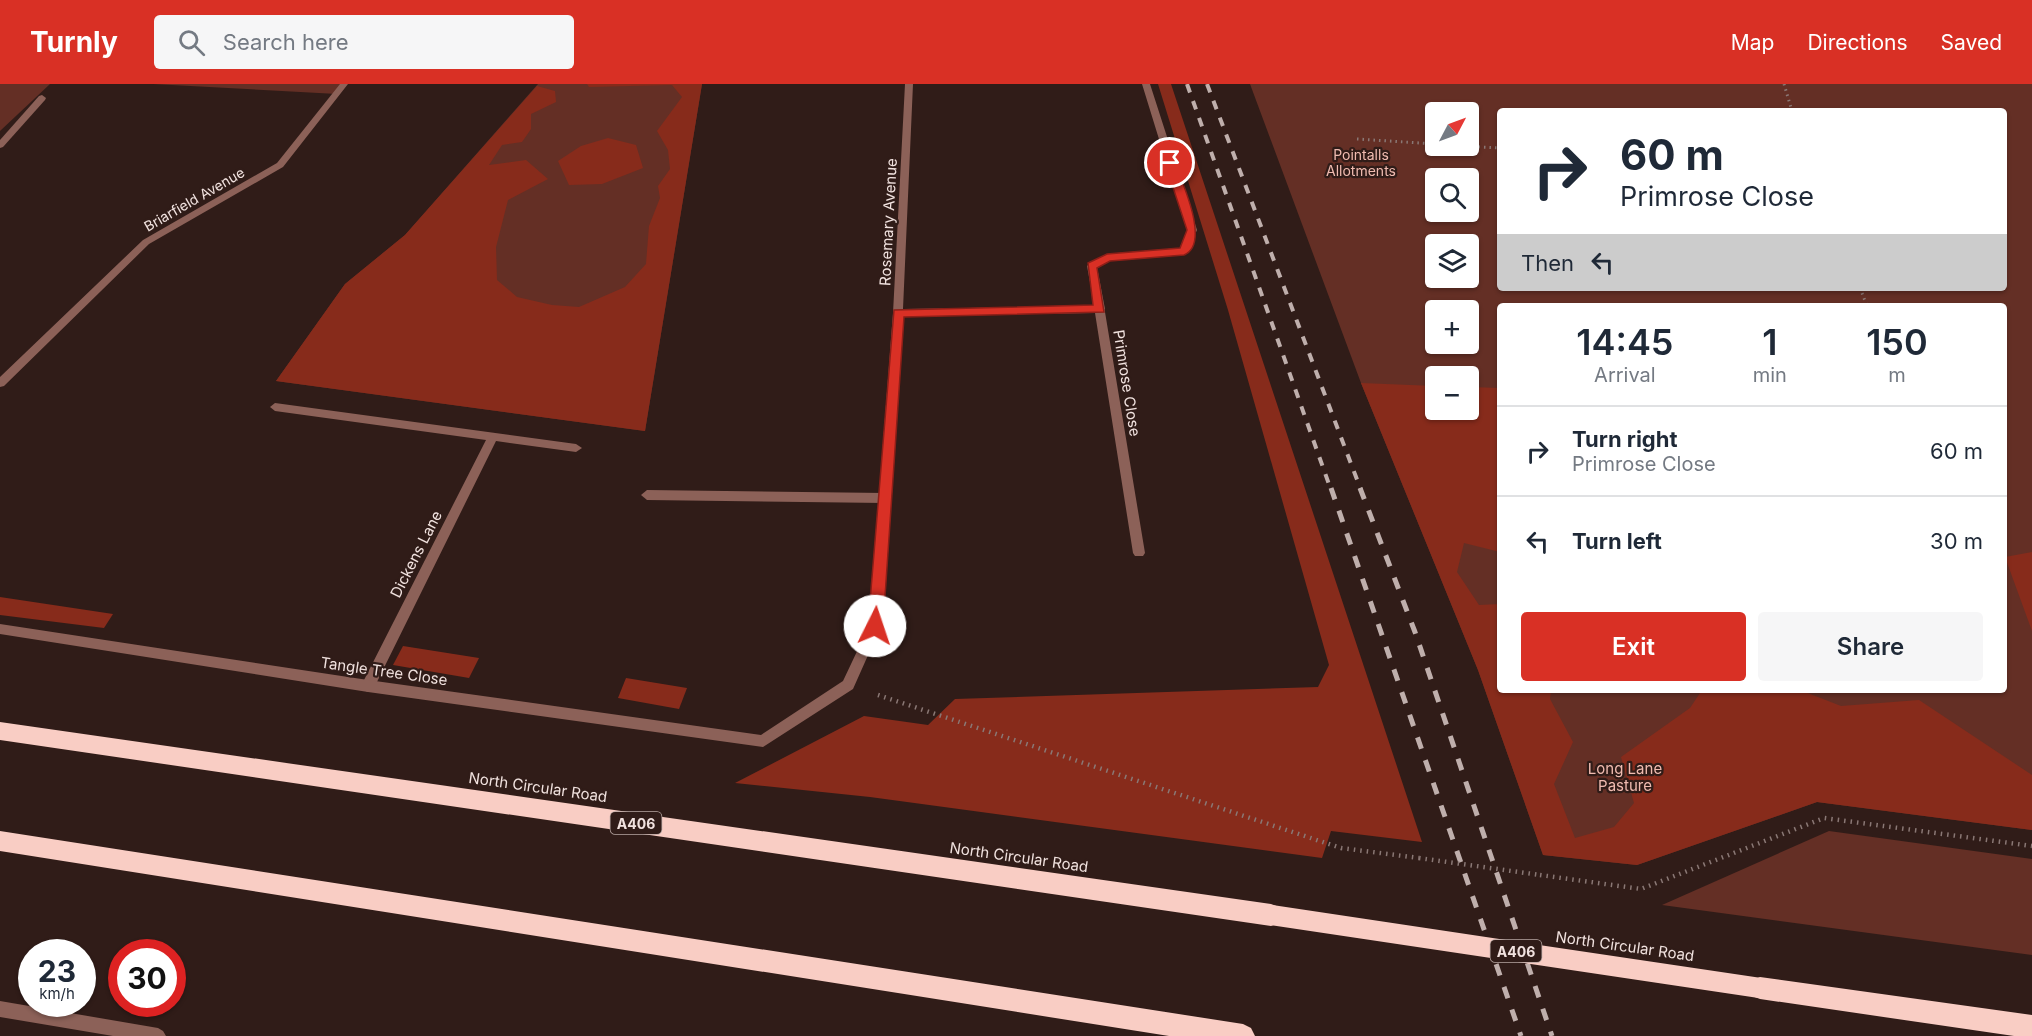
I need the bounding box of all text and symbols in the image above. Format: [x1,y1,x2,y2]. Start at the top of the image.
search box [154,15,574,69]
text: Turnly [30,25,118,59]
icon: search [175,26,208,59]
text: Search here [223,29,349,55]
text: Map [1731,30,1774,55]
text: Directions [1807,30,1908,55]
text: Saved [1941,30,2002,55]
north arrow [1425,102,1479,156]
map controls [1425,102,1479,420]
text: 60 m [1620,129,1724,180]
icon: right [1521,132,1599,210]
pin [1144,137,1195,188]
icon: arrive [1153,146,1186,179]
park label: Pointalls Allotments [1326,146,1396,179]
street label: Rosemary Avenue [875,158,901,286]
street label: Briarfield Avenue [141,163,247,235]
button: search [1425,168,1479,222]
text: Primrose Close [1620,180,1814,213]
button: layers [1425,234,1479,288]
icon: left [1586,246,1619,279]
text: Then [1521,250,1574,276]
button: + [1425,300,1479,354]
text: 14:45 [1576,320,1674,364]
text: 1 [1762,320,1777,364]
text: 150 [1866,320,1928,364]
street label: Primrose Close [1109,328,1145,438]
text: Arrival [1594,363,1656,387]
text: min [1753,363,1787,387]
text: m [1888,363,1906,387]
button: − [1425,366,1479,420]
text: Turn right [1572,426,1678,452]
icon: right [1521,435,1554,468]
text: 60 m [1930,438,1983,464]
text: Primrose Close [1572,452,1716,476]
street label: Dickens Lane [386,507,446,601]
icon: left [1521,525,1554,558]
text: Turn left [1572,528,1662,554]
text: 30 m [1930,528,1983,554]
position arrow [843,594,907,658]
button: Exit [1521,612,1746,681]
button: Share [1758,612,1983,681]
street label: Tangle Tree Close [319,653,449,689]
park label: Long Lane Pasture [1588,759,1662,795]
street label: North Circular Road [468,768,608,806]
road number: A406 [610,812,662,834]
street label: North Circular Road [949,838,1089,876]
street label: North Circular Road [1555,927,1695,965]
speed limit sign: 30 [108,939,186,1017]
road number: A406 [1490,940,1541,962]
text: 23 [38,953,76,989]
text: km/h [39,984,75,1003]

